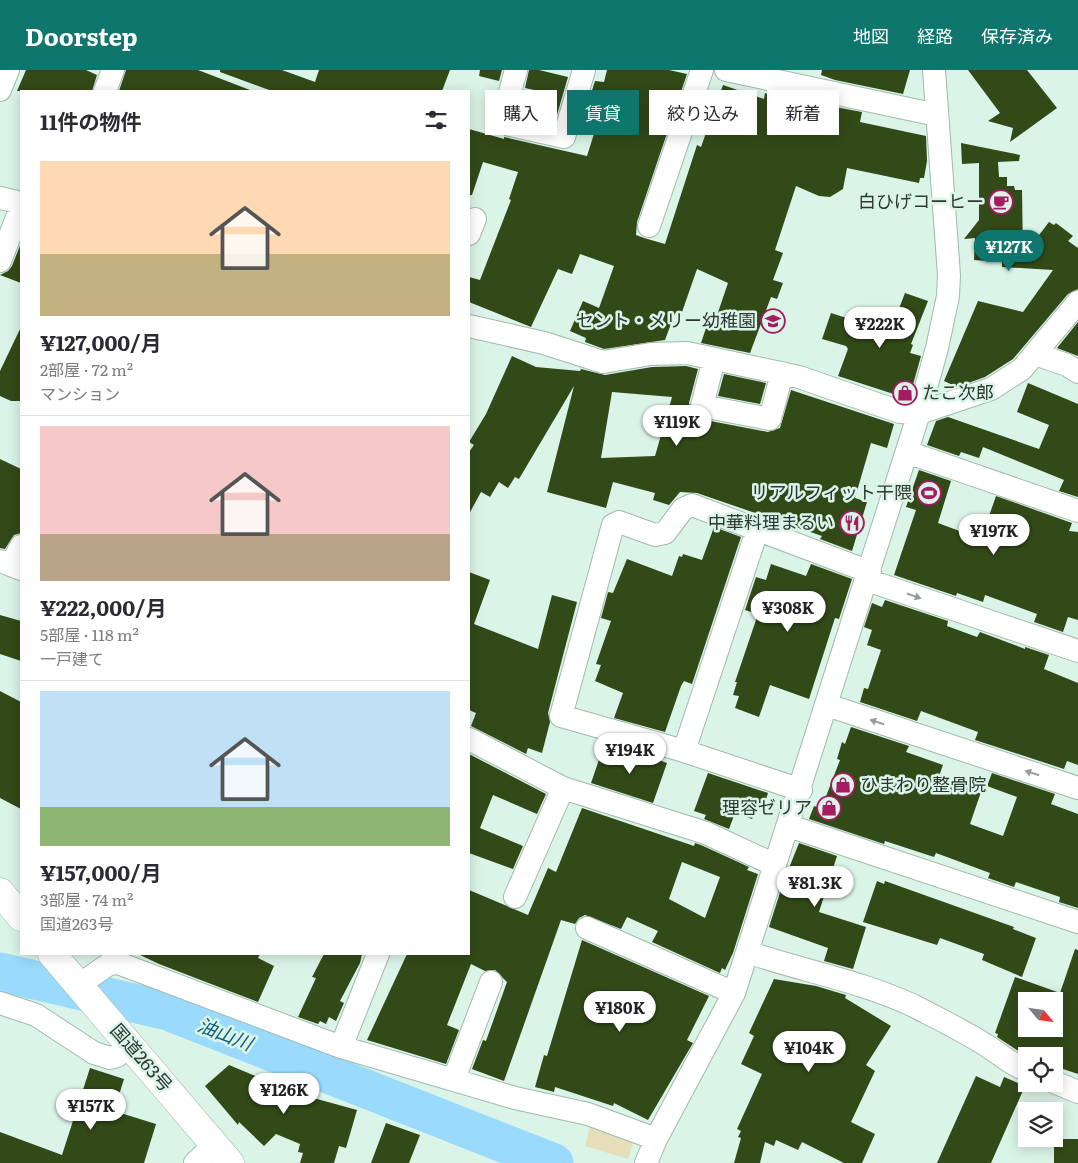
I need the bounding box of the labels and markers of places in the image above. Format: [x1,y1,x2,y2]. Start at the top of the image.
place label: 白ひげコーヒー [858,187,984,214]
cafe icon: 白ひげコーヒー [988,189,1014,215]
pin: ¥127K [974,230,1044,272]
place label: セント・メリー幼稚園 [576,306,756,333]
pin: ¥222K [845,306,915,349]
school or university icon: セント・メリー幼稚園 [760,308,786,334]
place label: たこ次郎 [922,378,994,405]
shop icon: たこ次郎 [892,380,918,406]
pin: ¥119K [642,404,712,447]
place label: リアルフィット干隈 [751,478,912,505]
sports icon: リアルフィット干隈 [916,480,942,506]
place label: 中華料理まるい [708,508,834,535]
restaurant icon: 中華料理まるい [839,510,865,536]
pin: ¥197K [959,514,1029,556]
pin: ¥308K [753,590,823,633]
pin: ¥194K [595,732,665,775]
place label: ひまわり整骨院 [860,770,986,797]
shop icon: ひまわり整骨院 [830,772,856,798]
place label: 理容ゼリア [722,793,812,820]
shop icon: 理容ゼリア [816,795,842,821]
pin: ¥81.3K [774,866,856,908]
pin: ¥180K [585,990,655,1033]
pin: ¥104K [774,1030,844,1073]
pin: ¥126K [249,1072,319,1115]
pin: ¥157K [56,1088,126,1131]

